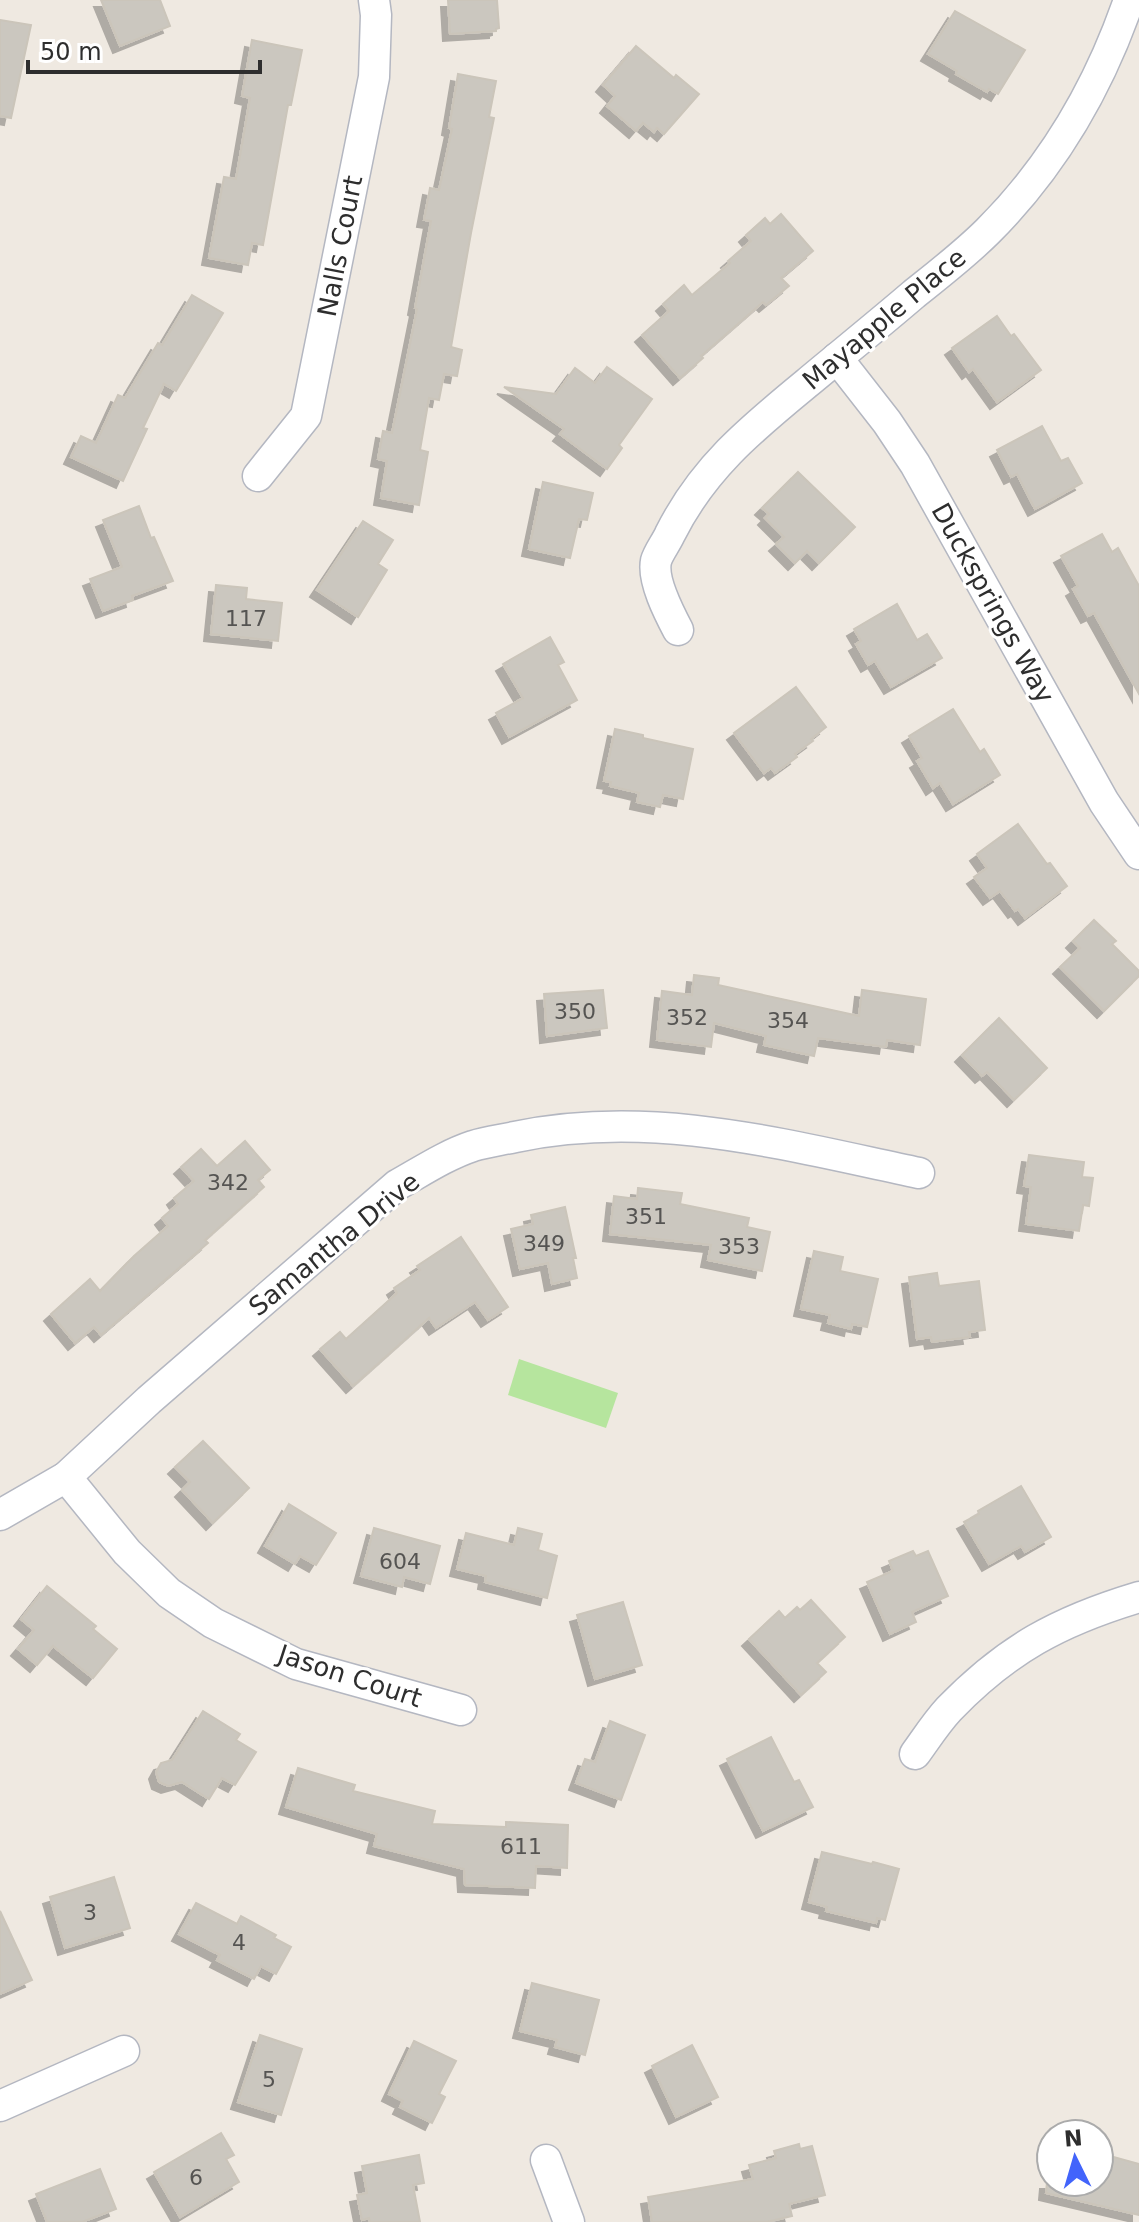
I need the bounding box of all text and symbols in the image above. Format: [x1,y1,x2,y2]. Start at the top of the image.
scale bar [28,24,260,74]
text: 50 m [40,38,102,66]
street label: Nalls Court [312,173,368,319]
street label: Mayapple Place [796,242,972,396]
street label: Ducksprings Way [926,498,1060,708]
house number: 117 [225,606,267,631]
house number: 350 [554,999,596,1024]
house number: 352 [666,1005,708,1030]
house number: 354 [767,1008,809,1033]
street label: Samantha Drive [243,1166,425,1322]
house number: 342 [207,1170,249,1195]
house number: 351 [625,1204,667,1229]
house number: 349 [523,1231,565,1256]
house number: 353 [718,1234,760,1259]
house number: 604 [379,1549,421,1574]
street label: Jason Court [272,1638,426,1713]
house number: 611 [500,1834,542,1859]
house number: 3 [83,1900,97,1925]
house number: 4 [232,1930,246,1955]
house number: 5 [262,2067,276,2092]
north arrow [1035,2118,1115,2198]
text: N [1063,2125,1084,2152]
house number: 6 [189,2165,203,2190]

